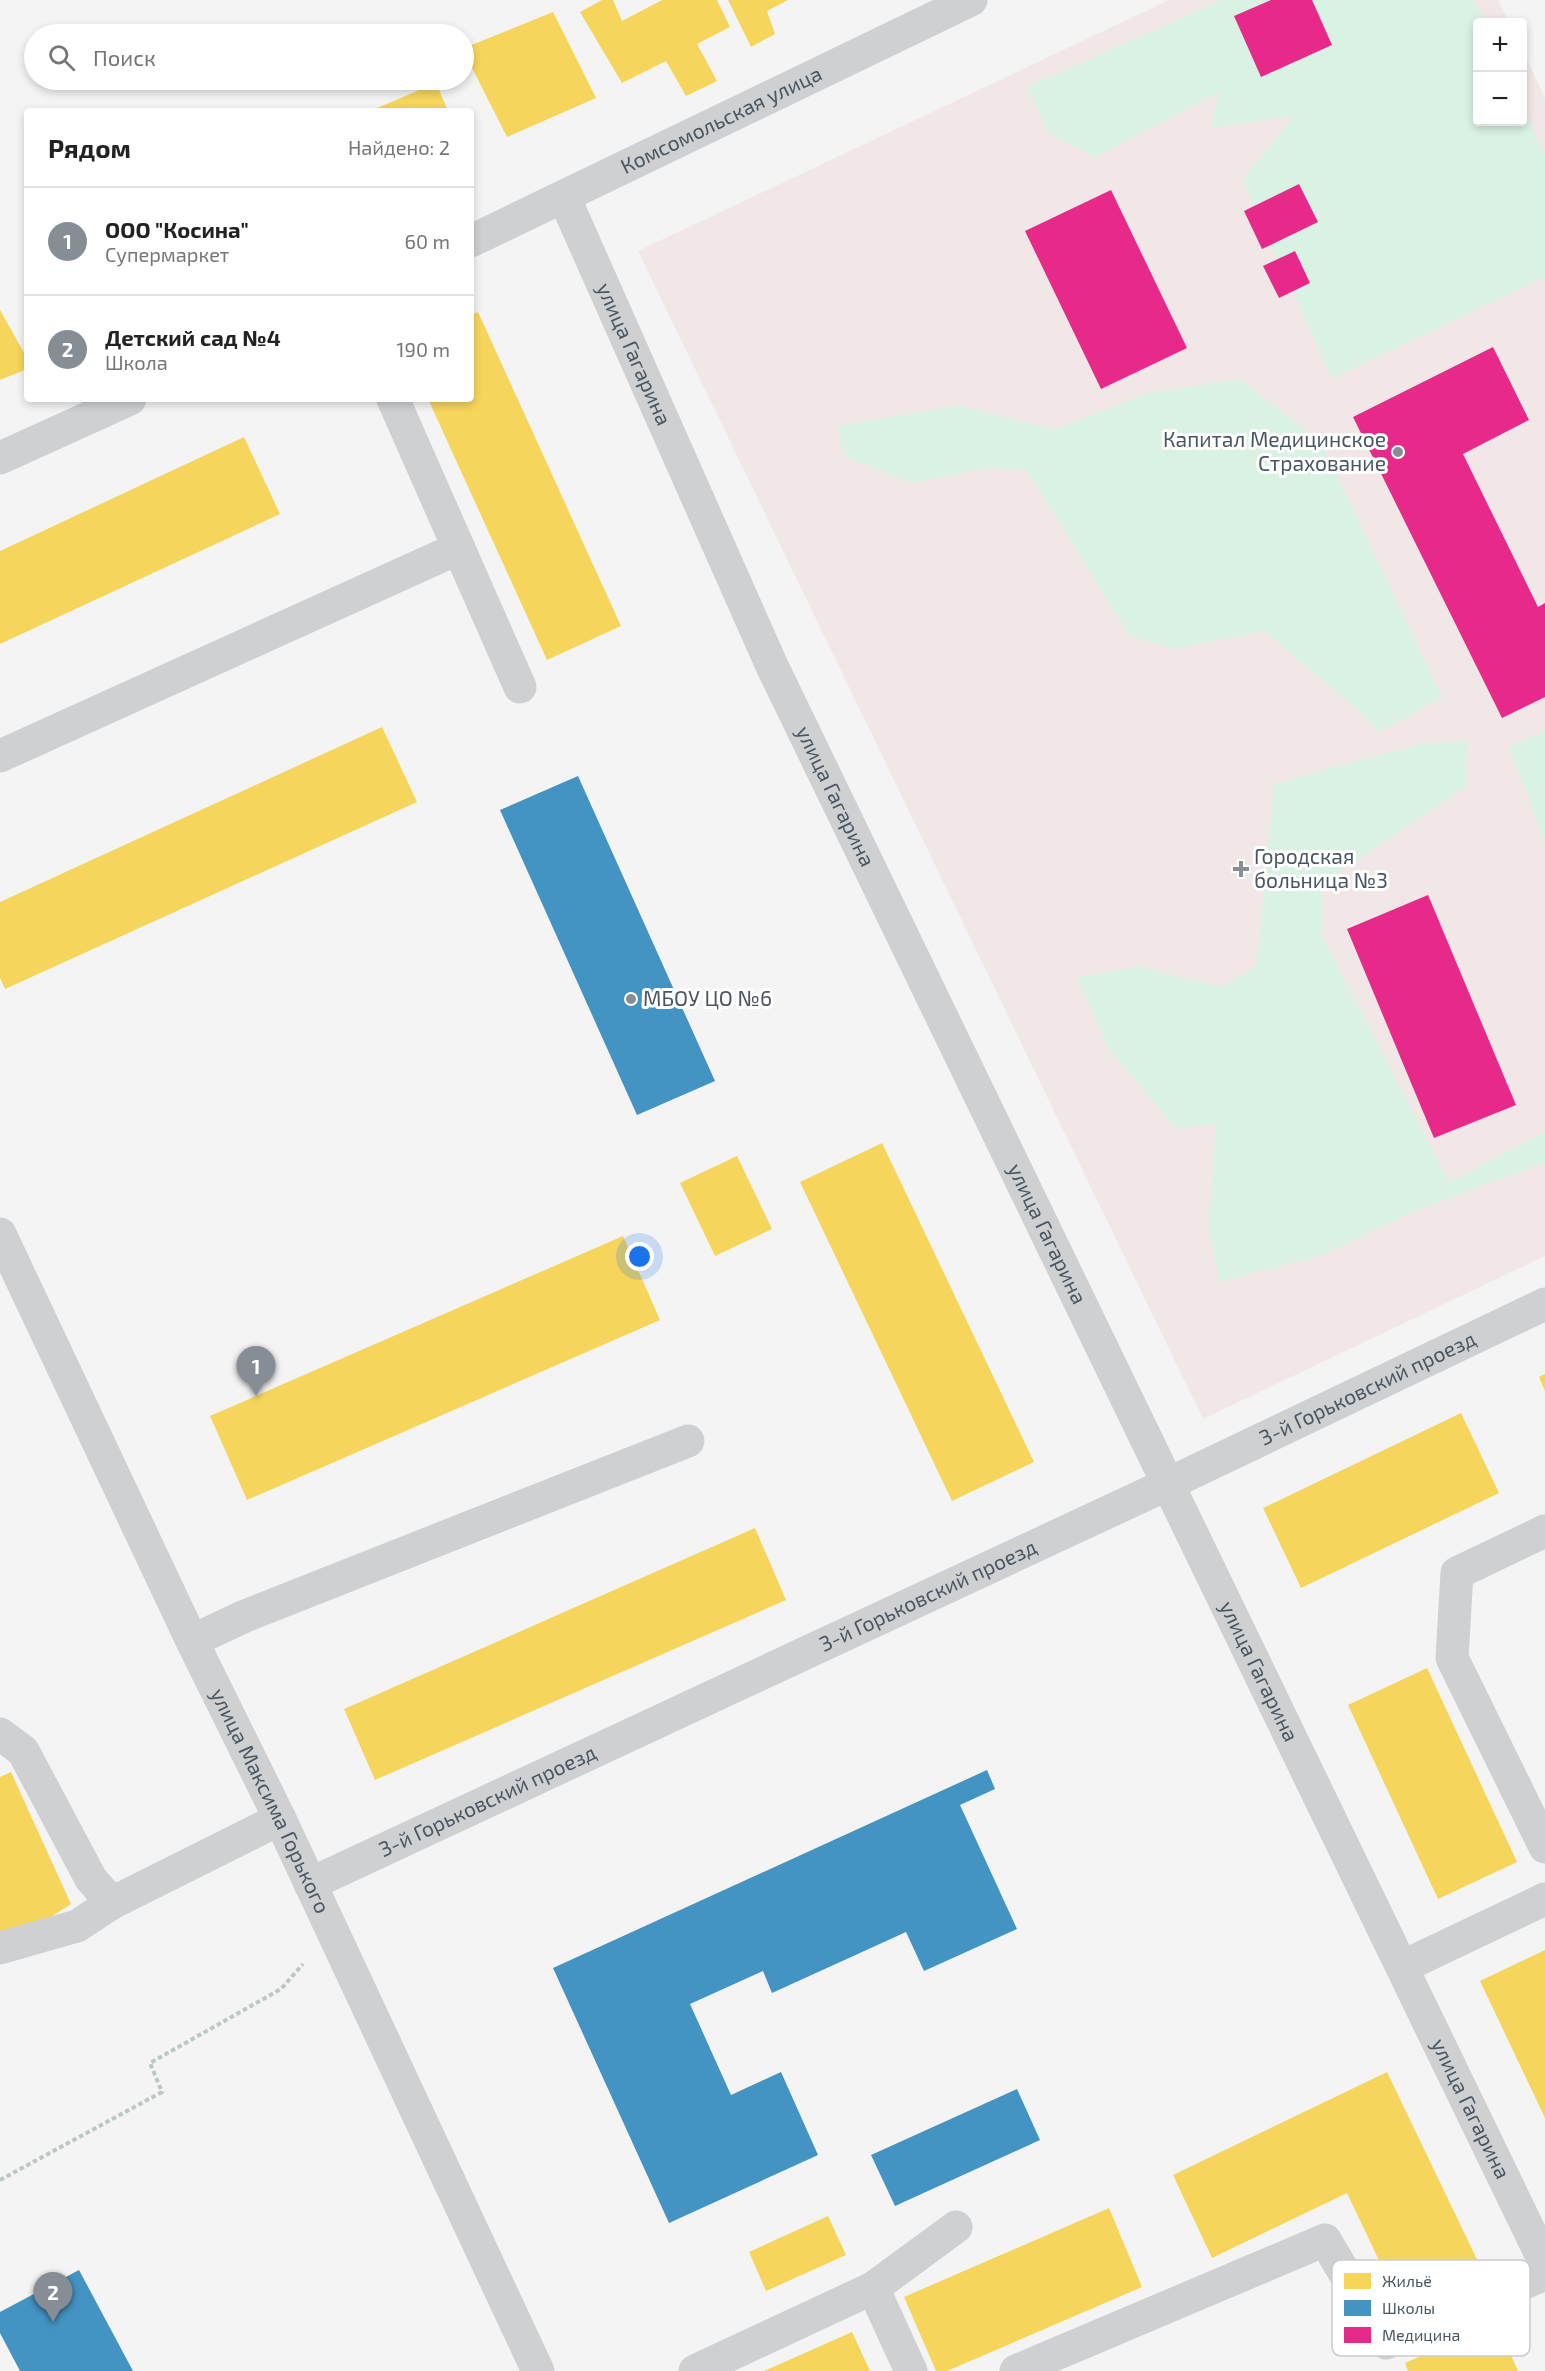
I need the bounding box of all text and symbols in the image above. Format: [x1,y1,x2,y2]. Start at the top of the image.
map controls [1473,18,1527,126]
button: + [1473,18,1527,72]
search box [24,24,474,90]
icon: search [45,41,78,74]
text: Поиск [93,44,156,70]
street label: Комсомольская улица [616,60,825,178]
button: − [1473,72,1527,126]
text: Рядом [48,132,131,163]
text: Найдено: 2 [348,135,450,159]
text: ООО "Косина" [105,216,249,242]
text: 1 [63,229,72,253]
text: 60 m [405,229,450,253]
text: Супермаркет [105,242,229,266]
street label: улица Гагарина [592,279,678,429]
text: Детский сад №4 [105,324,281,350]
text: 2 [62,337,73,361]
text: 190 m [397,337,450,361]
text: Школа [105,350,168,374]
place label: Капитал Медицинское Страхование [1163,426,1386,475]
marker: Капитал Медицинское Страхование [1391,445,1405,459]
street label: улица Гагарина [791,721,881,870]
place label: Городская больница №3 [1254,843,1388,892]
marker: Городская больница №3 [1232,860,1250,878]
place label: МБОУ ЦО №6 [643,985,772,1010]
marker: МБОУ ЦО №6 [624,992,638,1006]
street label: улица Гагарина [1003,1159,1093,1308]
your location [625,1242,654,1271]
street label: 3-й Горьковский проезд [1255,1325,1479,1450]
pin: 1 [236,1346,276,1396]
street label: 3-й Горьковский проезд [815,1533,1040,1656]
street label: улица Гагарина [1214,1596,1305,1745]
street label: улица Максима Горького [205,1684,336,1917]
street label: 3-й Горьковский проезд [374,1738,600,1861]
street label: улица Гагарина [1426,2034,1516,2183]
legend [1332,2260,1530,2356]
text: Жильё [1382,2271,1432,2290]
pin: 2 [34,2272,72,2322]
text: Школы [1382,2298,1435,2317]
text: Медицина [1382,2325,1460,2344]

